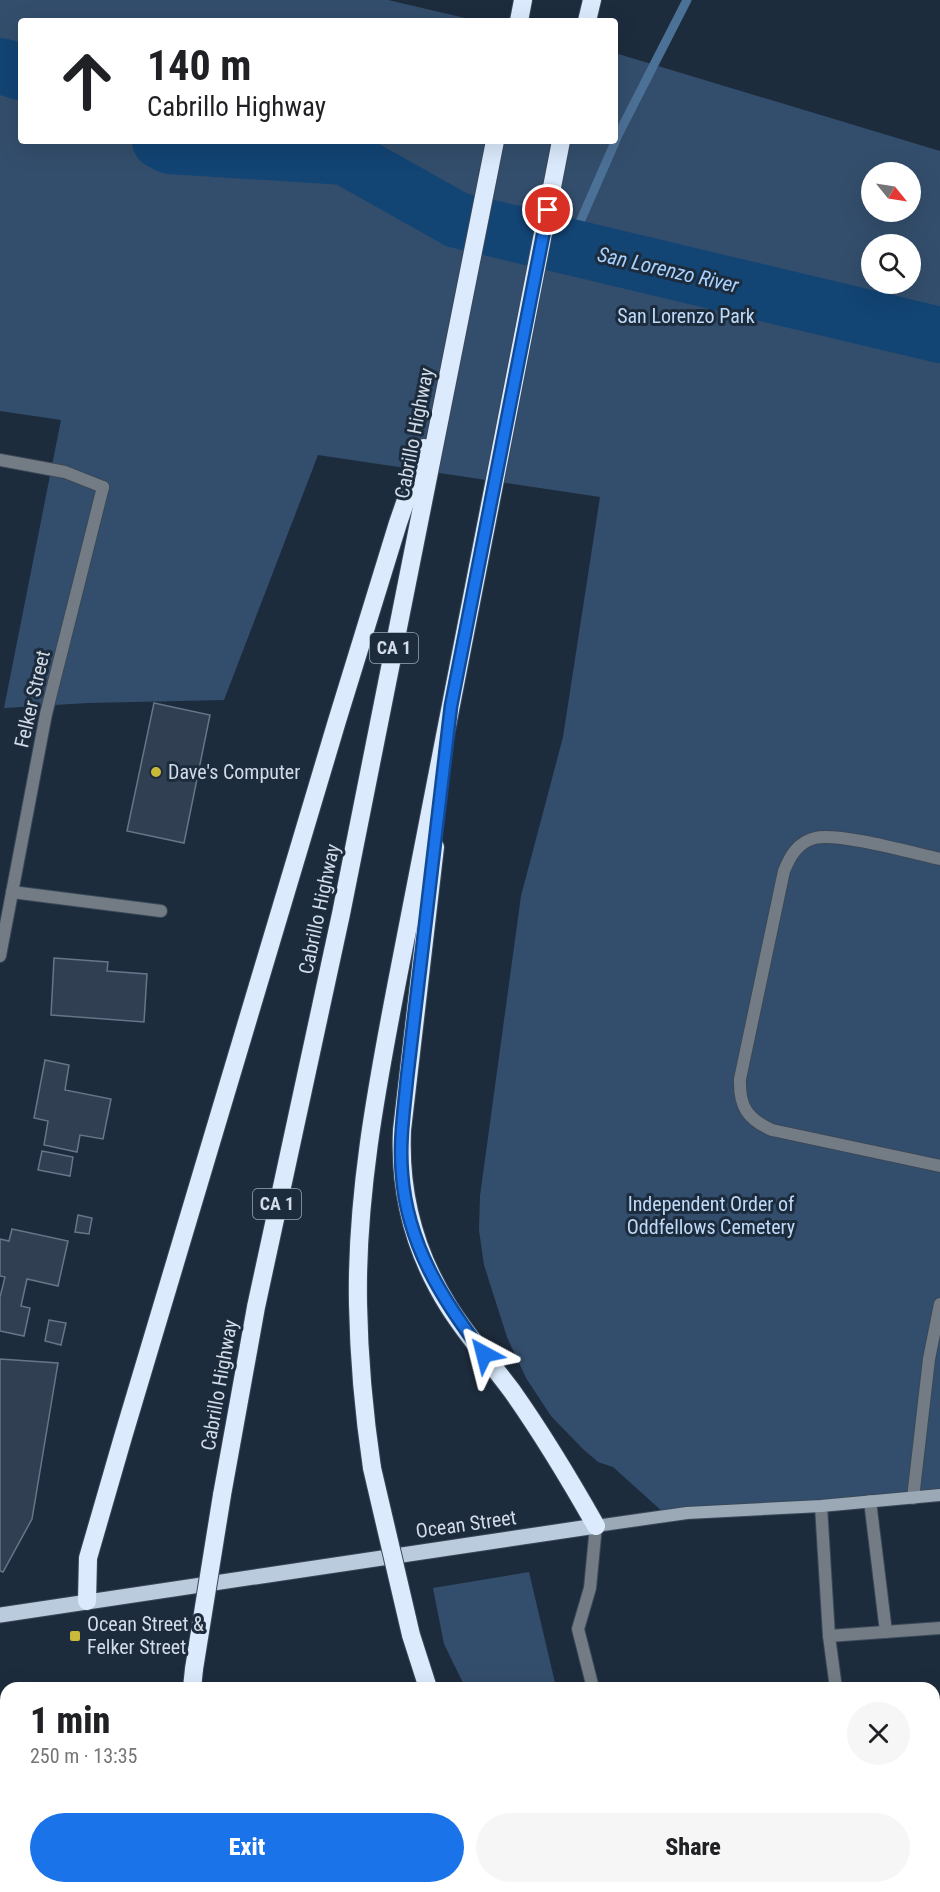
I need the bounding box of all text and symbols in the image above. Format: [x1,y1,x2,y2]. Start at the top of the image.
text: 140 m [147,41,252,90]
icon: ahead [48,42,126,120]
text: Cabrillo Highway [147,91,326,123]
north arrow [861,162,921,222]
map controls [861,162,921,294]
pin [522,184,573,235]
icon: arrive [531,193,564,226]
button: search [861,234,921,294]
water label: San Lorenzo River [595,242,742,298]
park label: San Lorenzo Park [617,304,755,328]
street label: Cabrillo Highway [390,366,438,500]
road number: CA 1 [370,633,418,663]
street label: Felker Street [9,648,55,750]
place label: Dave's Computer [168,760,300,784]
marker: Dave's Computer [149,765,163,779]
street label: Cabrillo Highway [293,842,345,976]
road number: CA 1 [253,1189,301,1219]
park label: Independent Order of Oddfellows Cemetery [627,1192,795,1239]
street label: Cabrillo Highway [196,1318,242,1452]
position arrow [452,1322,516,1386]
street label: Ocean Street [414,1505,518,1543]
place label: Ocean Street & Felker Street [87,1612,204,1659]
marker: Ocean Street & Felker Street [68,1629,82,1643]
text: 1 min [30,1700,110,1742]
button: close [847,1702,910,1765]
text: 250 m · 13:35 [30,1744,137,1768]
button: Exit [30,1813,464,1882]
button: Share [476,1813,910,1882]

